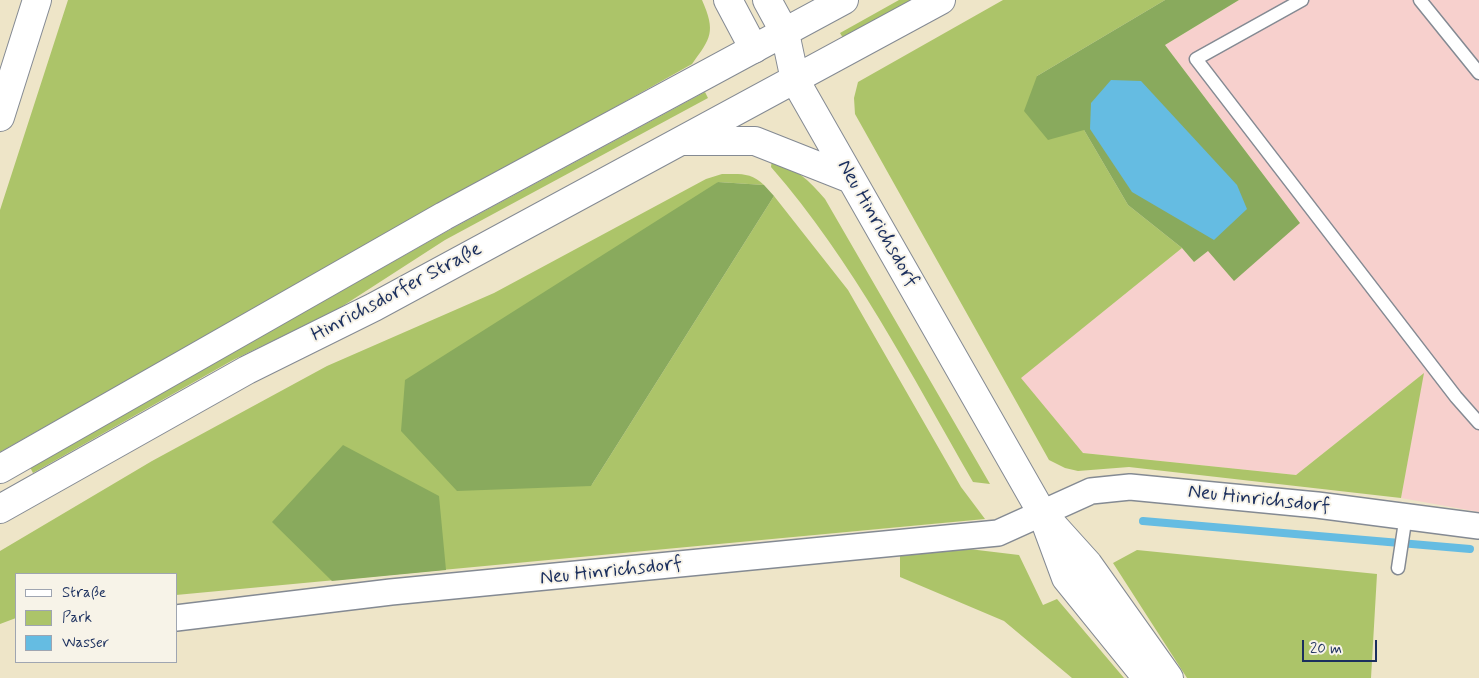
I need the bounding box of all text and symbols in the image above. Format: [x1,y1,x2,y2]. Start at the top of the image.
street label: Neu Hinrichsdorf [831,156,923,292]
street label: Hinrichsdorfer Straße [308,238,486,348]
street label: Neu Hinrichsdorf [1187,481,1331,519]
street label: Neu Hinrichsdorf [539,553,683,591]
legend [15,573,178,663]
text: Straße [62,583,106,603]
text: Park [62,608,92,628]
scale bar [1304,630,1379,662]
text: Wasser [62,633,109,653]
text: 20 m [1310,639,1342,659]

